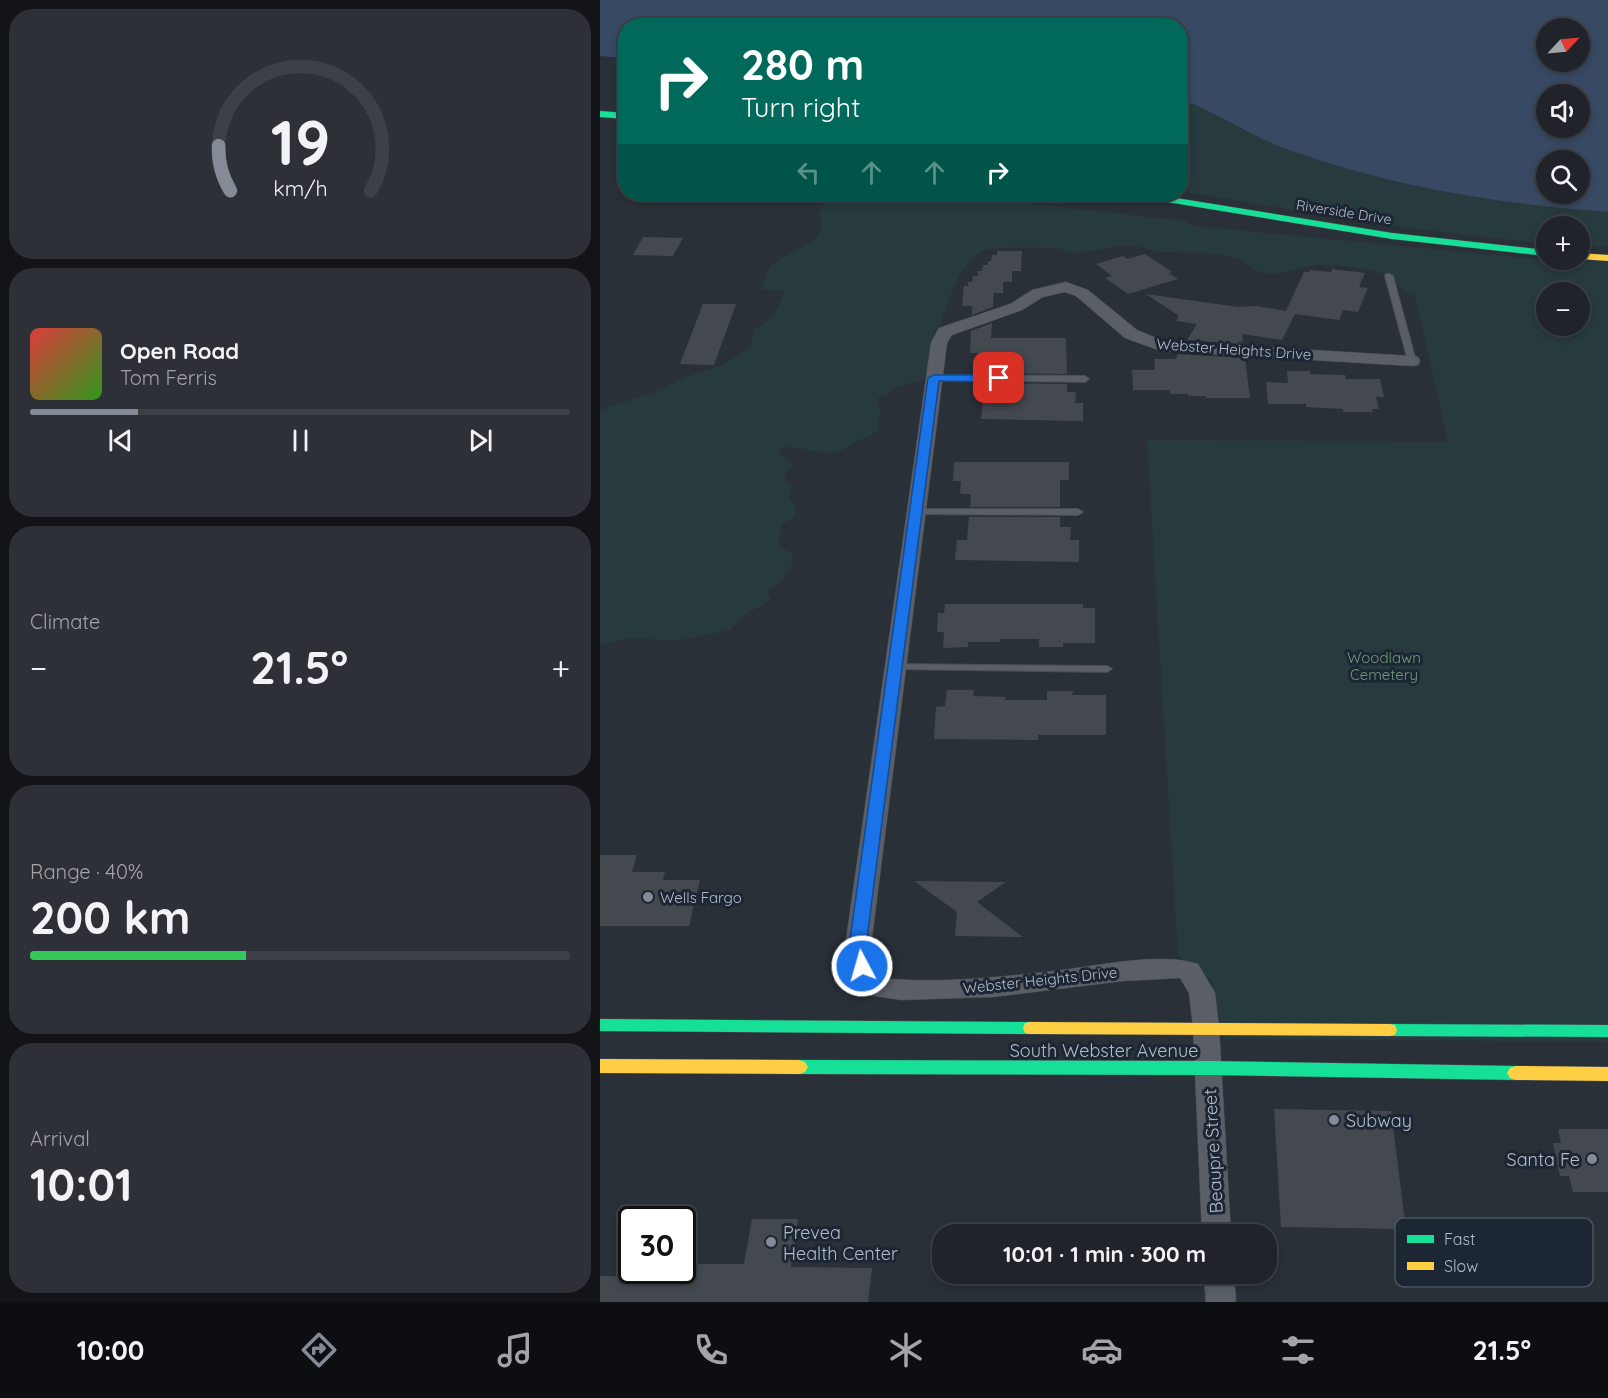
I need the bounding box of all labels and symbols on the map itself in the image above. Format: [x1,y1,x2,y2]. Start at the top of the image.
north arrow [1536,18,1590,72]
street label: Riverside Drive [1295,196,1393,228]
street label: Webster Heights Drive [1156,334,1312,364]
pin [973,352,1024,403]
park label: Woodlawn Cemetery [1347,648,1421,684]
place label: Wells Fargo [660,888,742,907]
marker: Wells Fargo [641,890,655,904]
position arrow [830,934,894,998]
street label: Webster Heights Drive [962,962,1118,998]
street label: South Webster Avenue [1010,1039,1198,1062]
street label: Beaupre Street [1198,1088,1228,1214]
place label: Subway [1346,1109,1412,1132]
marker: Subway [1327,1113,1341,1127]
place label: Santa Fe [1507,1148,1580,1171]
marker: Santa Fe [1585,1152,1599,1166]
speed limit sign: 30 [618,1206,696,1284]
legend [1395,1218,1593,1287]
place label: Prevea Health Center [783,1221,898,1265]
text: Fast [1444,1229,1475,1249]
marker: Prevea Health Center [764,1235,778,1249]
text: Slow [1444,1256,1478,1276]

